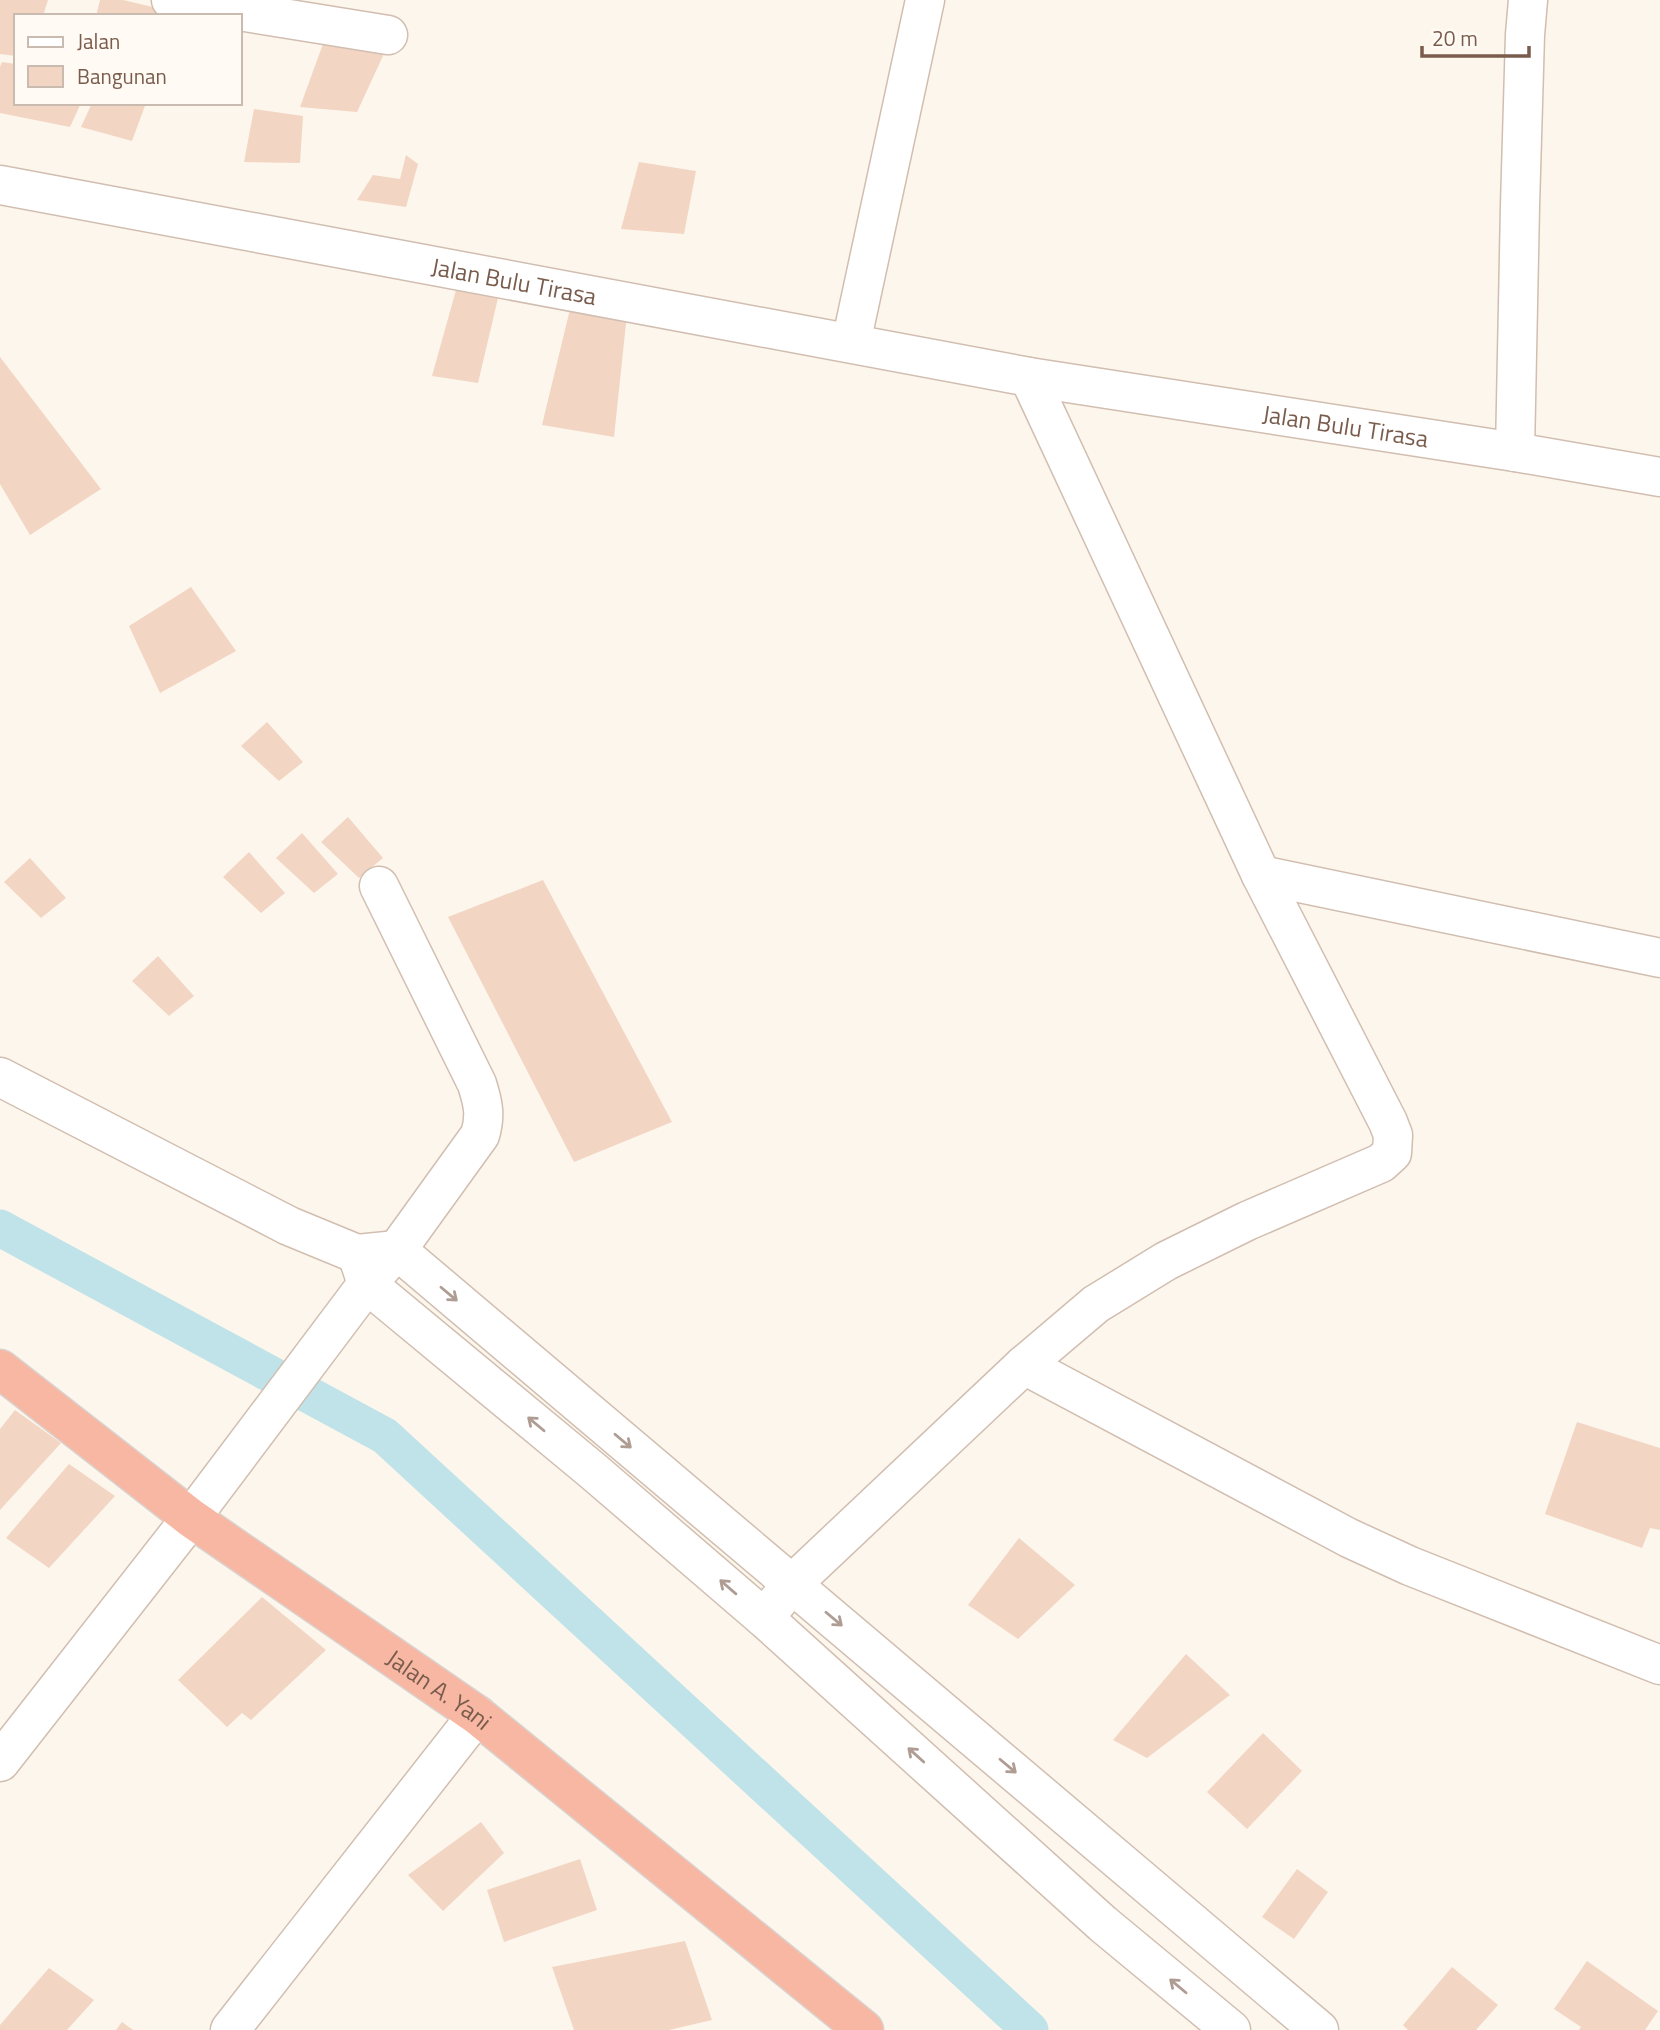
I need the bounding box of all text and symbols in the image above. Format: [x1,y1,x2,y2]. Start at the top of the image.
legend [14,14,242,105]
scale bar [1422,14,1529,58]
text: 20 m [1432,22,1478,54]
text: Jalan [77,25,120,57]
text: Bangunan [77,60,167,92]
street label: Jalan Bulu Tirasa [429,248,600,314]
street label: Jalan Bulu Tirasa [1260,395,1431,456]
one-way arrow [440,1286,458,1302]
one-way arrow [527,1416,545,1431]
one-way arrow [614,1433,632,1449]
one-way arrow [719,1579,737,1595]
one-way arrow [825,1611,843,1627]
street label: Jalan A. Yani [379,1640,500,1738]
one-way arrow [907,1747,925,1763]
one-way arrow [998,1758,1016,1774]
one-way arrow [1170,1979,1188,1994]

